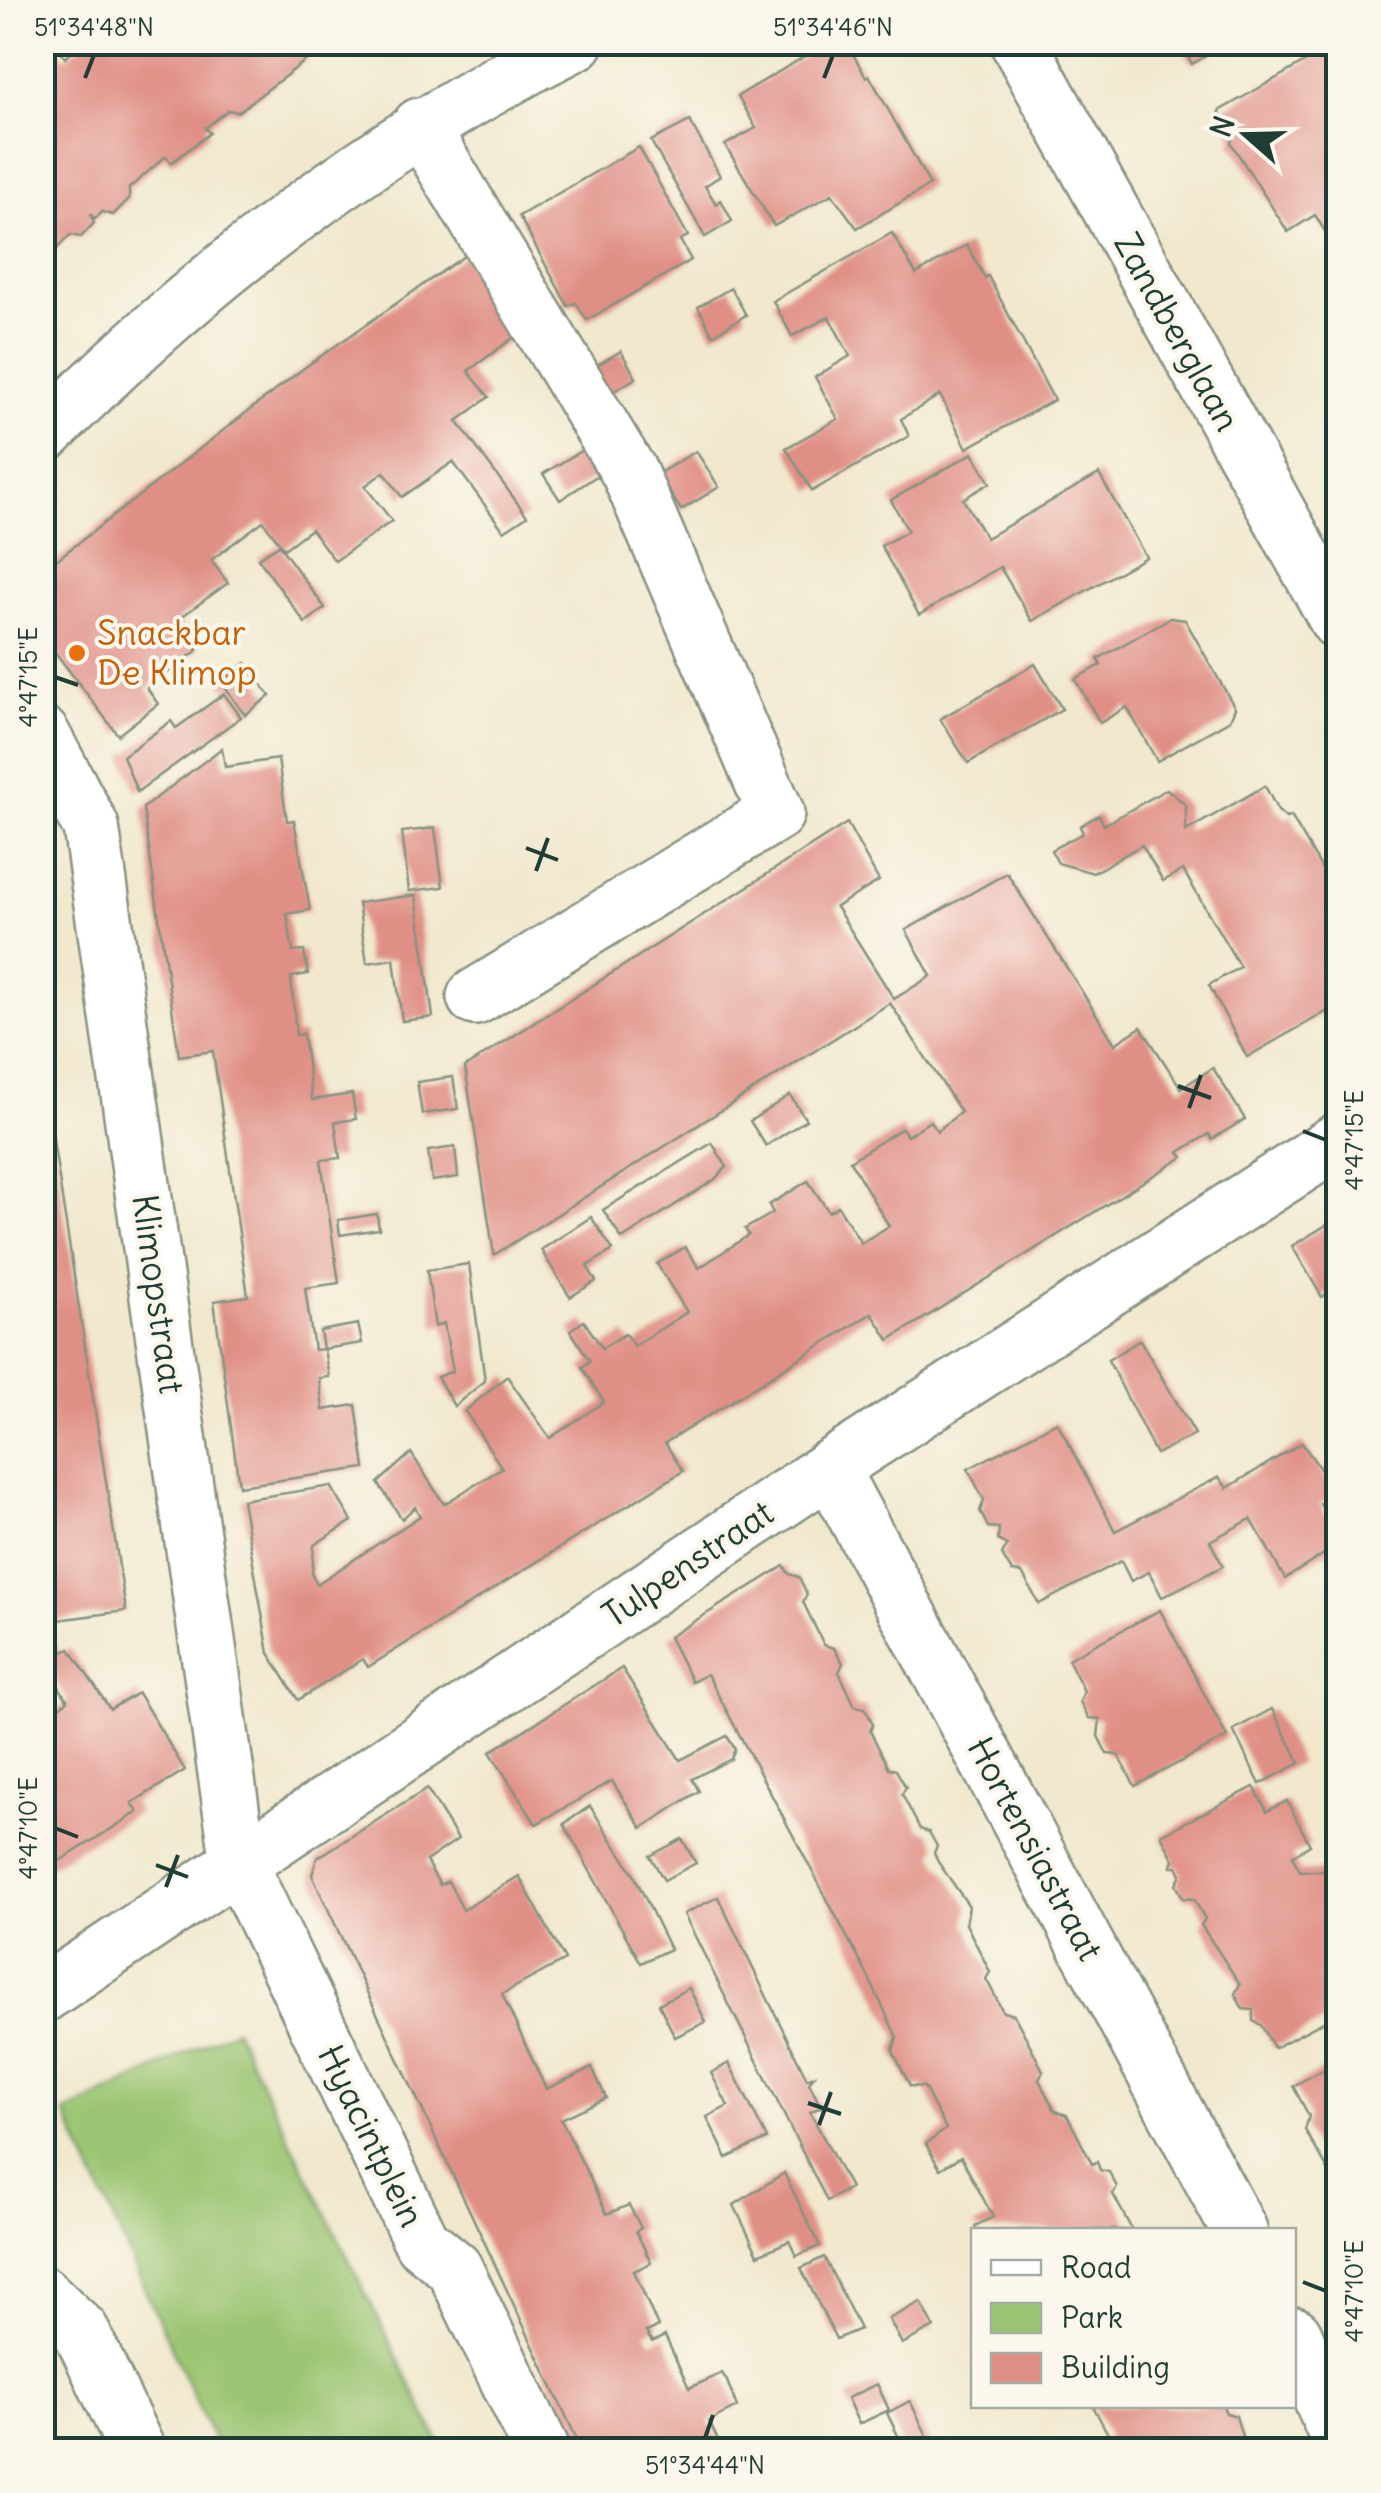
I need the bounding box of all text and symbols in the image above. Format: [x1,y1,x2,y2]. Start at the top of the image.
text: 51°34'48"N [34,11,154,43]
text: 51°34'46"N [773,11,893,43]
north arrow [1196,85,1296,185]
text: N [1202,111,1243,142]
street label: Zandberglaan [1105,225,1250,438]
place label: Snackbar De Klimop [97,610,257,694]
text: 4°47'15"E [12,626,44,728]
marker: Snackbar De Klimop [66,642,88,664]
text: 4°47'15"E [1338,1089,1370,1191]
street label: Klimopstraat [123,1191,195,1397]
street label: Tulpenstraat [594,1490,781,1636]
street label: Hortensiastraat [959,1729,1113,1968]
text: 4°47'10"E [12,1776,44,1880]
street label: Hyacintplein [309,2037,435,2234]
legend [971,2228,1296,2408]
text: 4°47'10"E [1338,2239,1370,2343]
text: Road [1061,2248,1131,2286]
text: Park [1061,2298,1123,2336]
text: Building [1061,2348,1170,2386]
text: 51°34'44"N [645,2449,765,2481]

